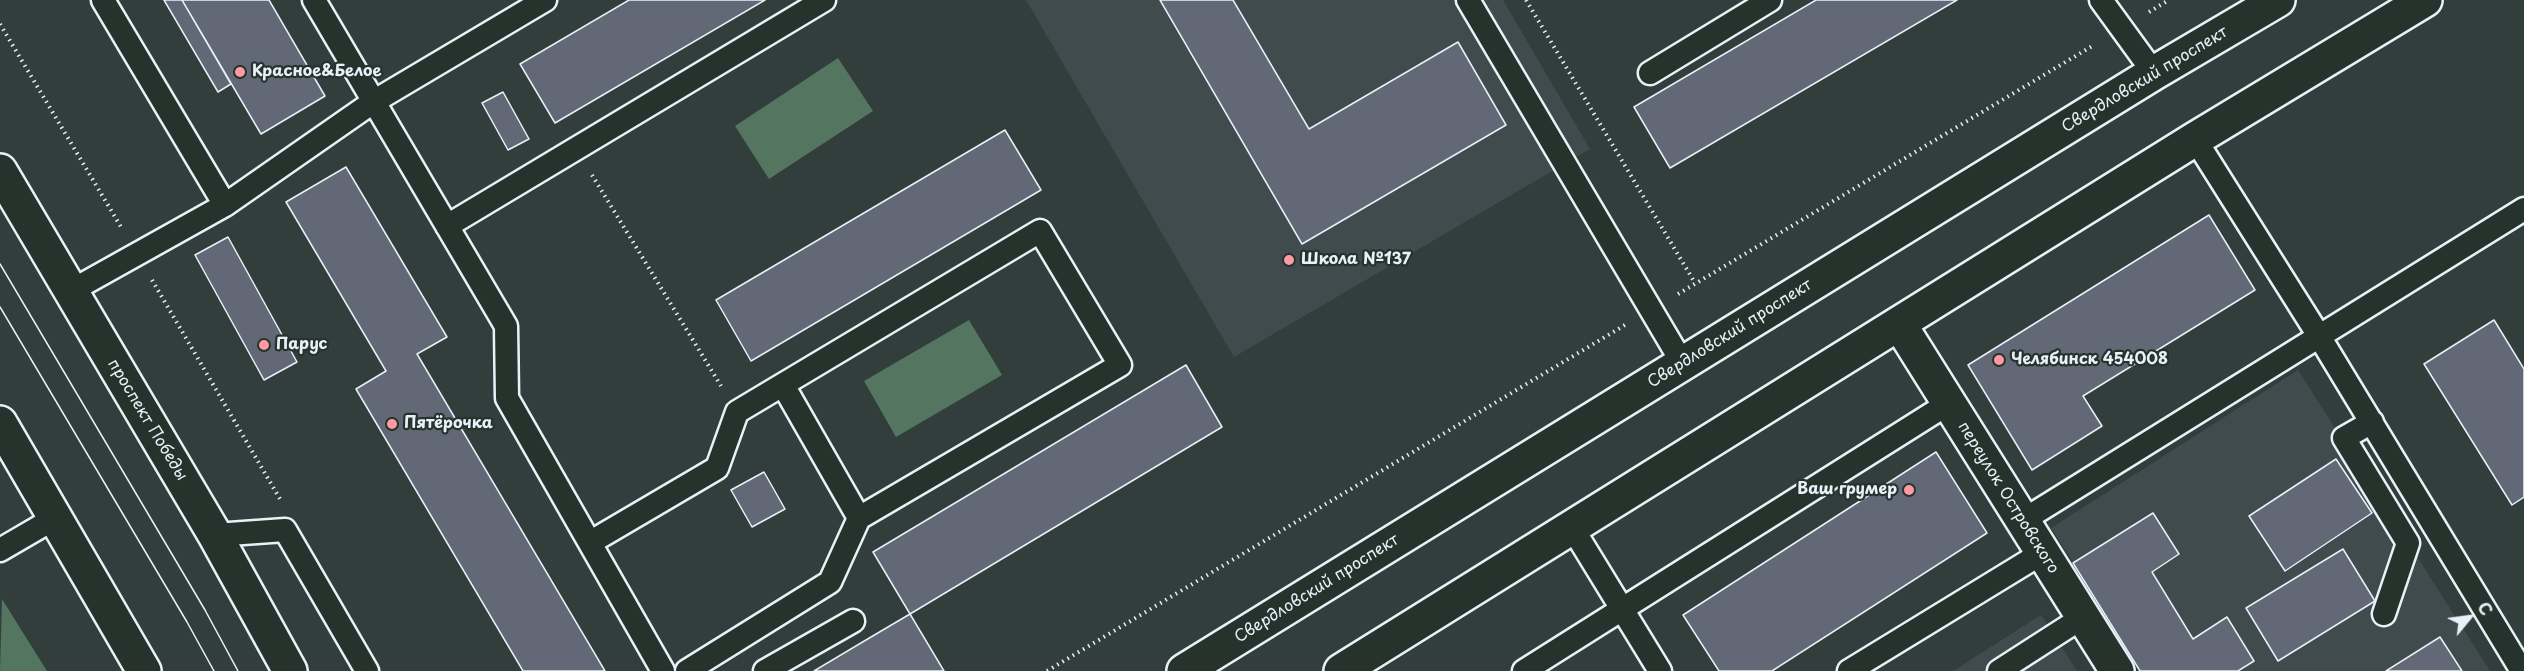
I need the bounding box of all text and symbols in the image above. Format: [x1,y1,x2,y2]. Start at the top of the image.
street label: Свердловский проспект [2059,23,2231,137]
place label: Красное&Белое [252,62,382,82]
marker: Красное&Белое [233,65,247,79]
place label: Школа №137 [1301,250,1411,270]
marker: Школа №137 [1282,253,1296,267]
street label: Свердловский проспект [1644,276,1816,392]
place label: Парус [276,335,327,355]
marker: Парус [257,338,271,352]
place label: Челябинск 454008 [2011,350,2168,370]
marker: Челябинск 454008 [1992,353,2006,367]
street label: проспект Победы [103,356,191,484]
place label: Пятёрочка [404,414,493,434]
marker: Пятёрочка [385,417,399,431]
street label: переулок Островского [1953,418,2063,578]
place label: Ваш грумер [1797,480,1897,500]
marker: Ваш грумер [1902,483,1916,497]
street label: Свердловский проспект [1231,531,1403,647]
north arrow [2440,587,2500,647]
text: С [2472,597,2499,619]

